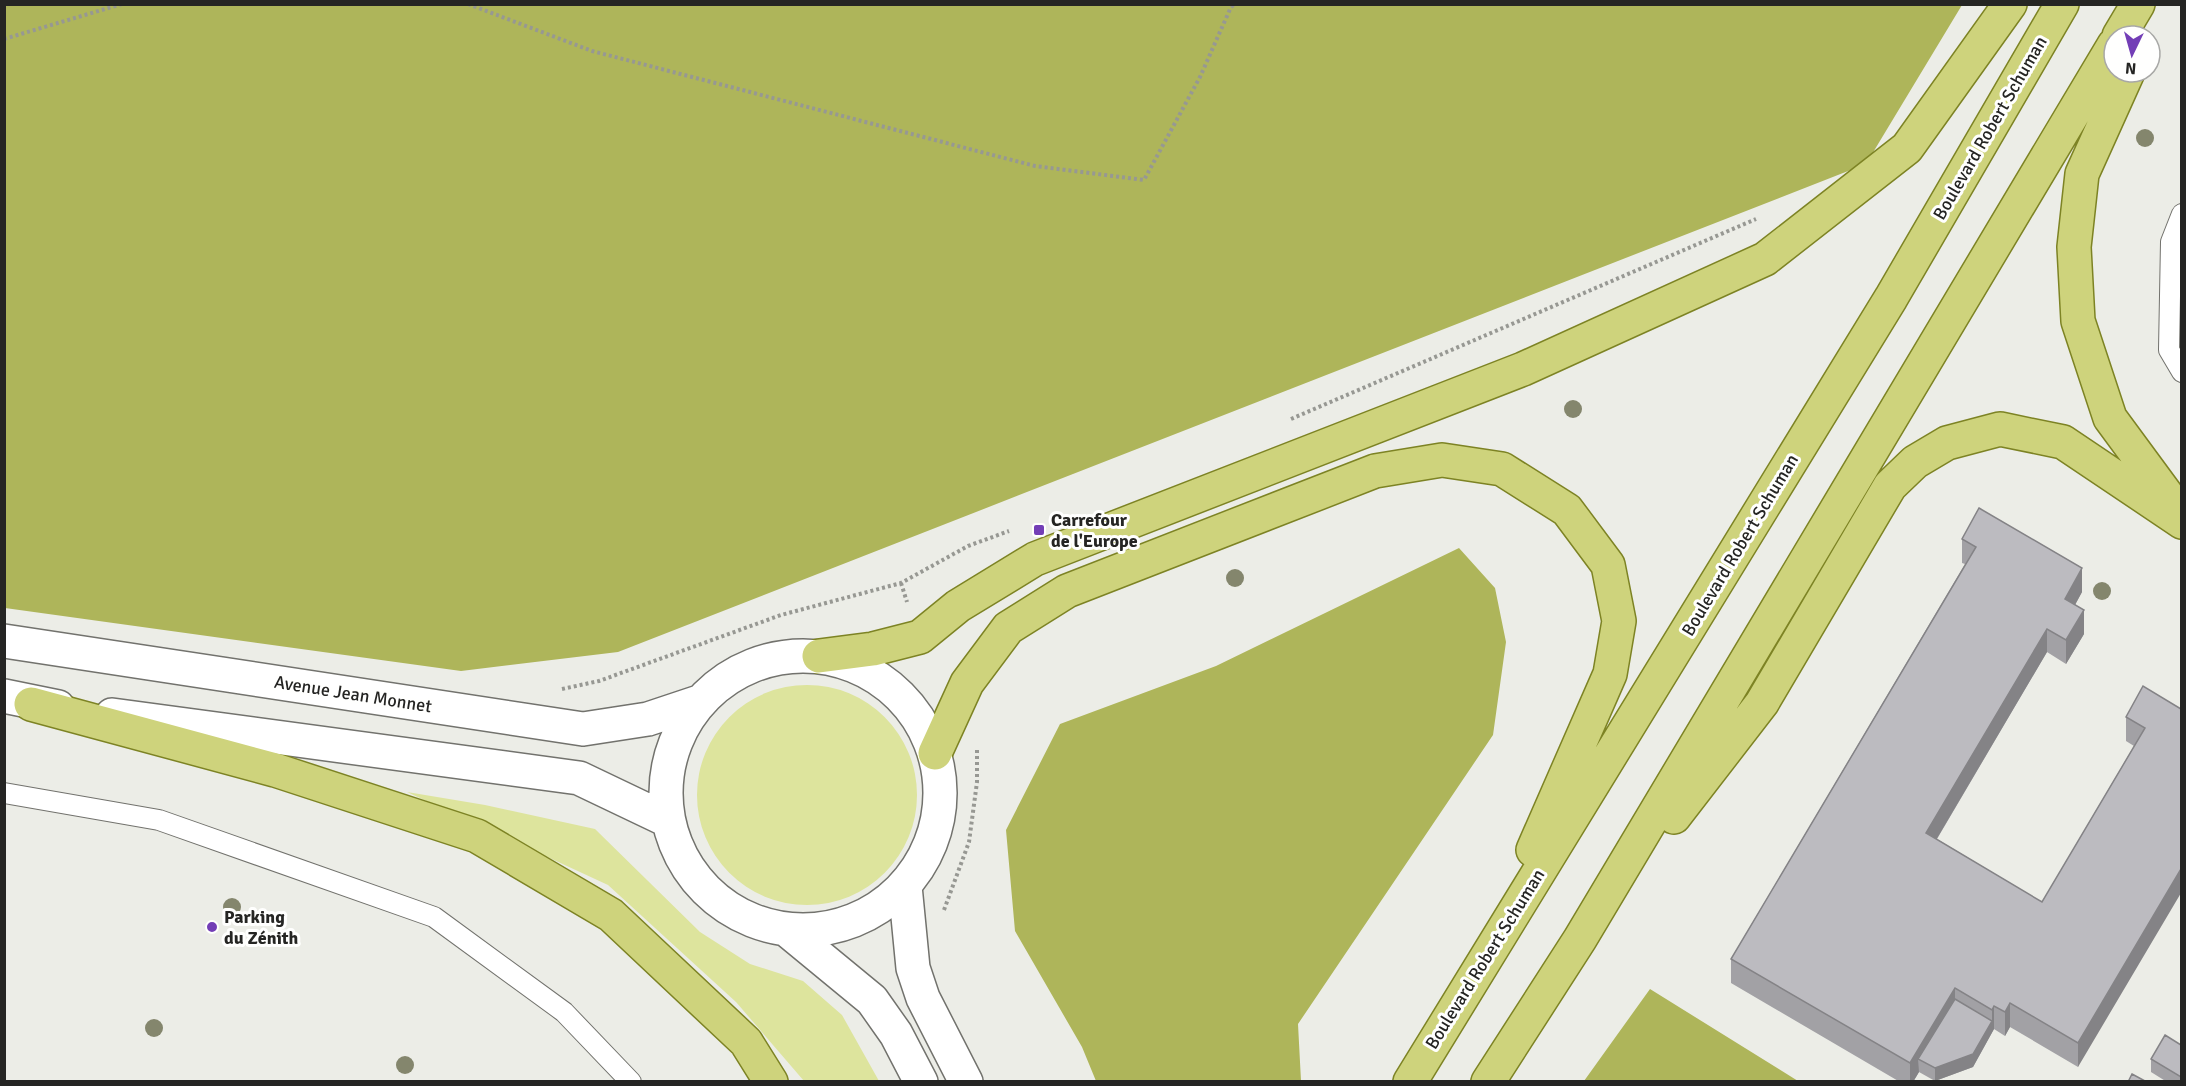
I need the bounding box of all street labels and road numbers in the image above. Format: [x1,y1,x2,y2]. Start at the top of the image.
street label: Boulevard Robert Schuman [1928,32,2052,224]
street label: Boulevard Robert Schuman [1677,450,1803,640]
street label: Avenue Jean Monnet [273,671,433,717]
street label: Boulevard Robert Schuman [1420,865,1550,1053]

